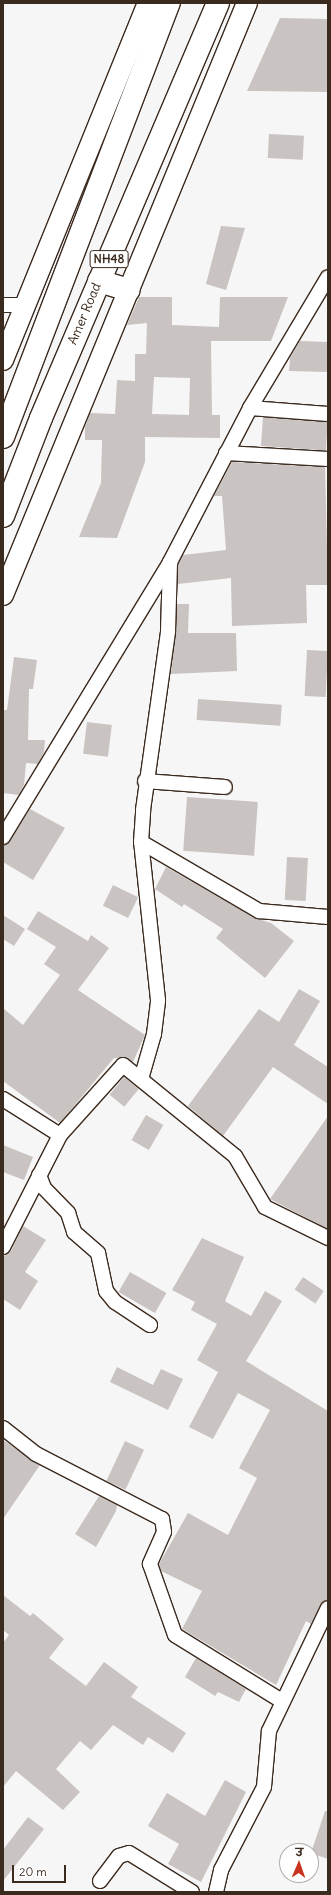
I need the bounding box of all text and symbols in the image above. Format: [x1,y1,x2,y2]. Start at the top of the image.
road number: NH48 [89,249,129,269]
street label: Amer Road [65,281,105,347]
north arrow [279,1843,319,1883]
text: उ [295,1845,303,1859]
scale bar [14,1857,68,1883]
text: 20 m [19,1864,47,1879]

